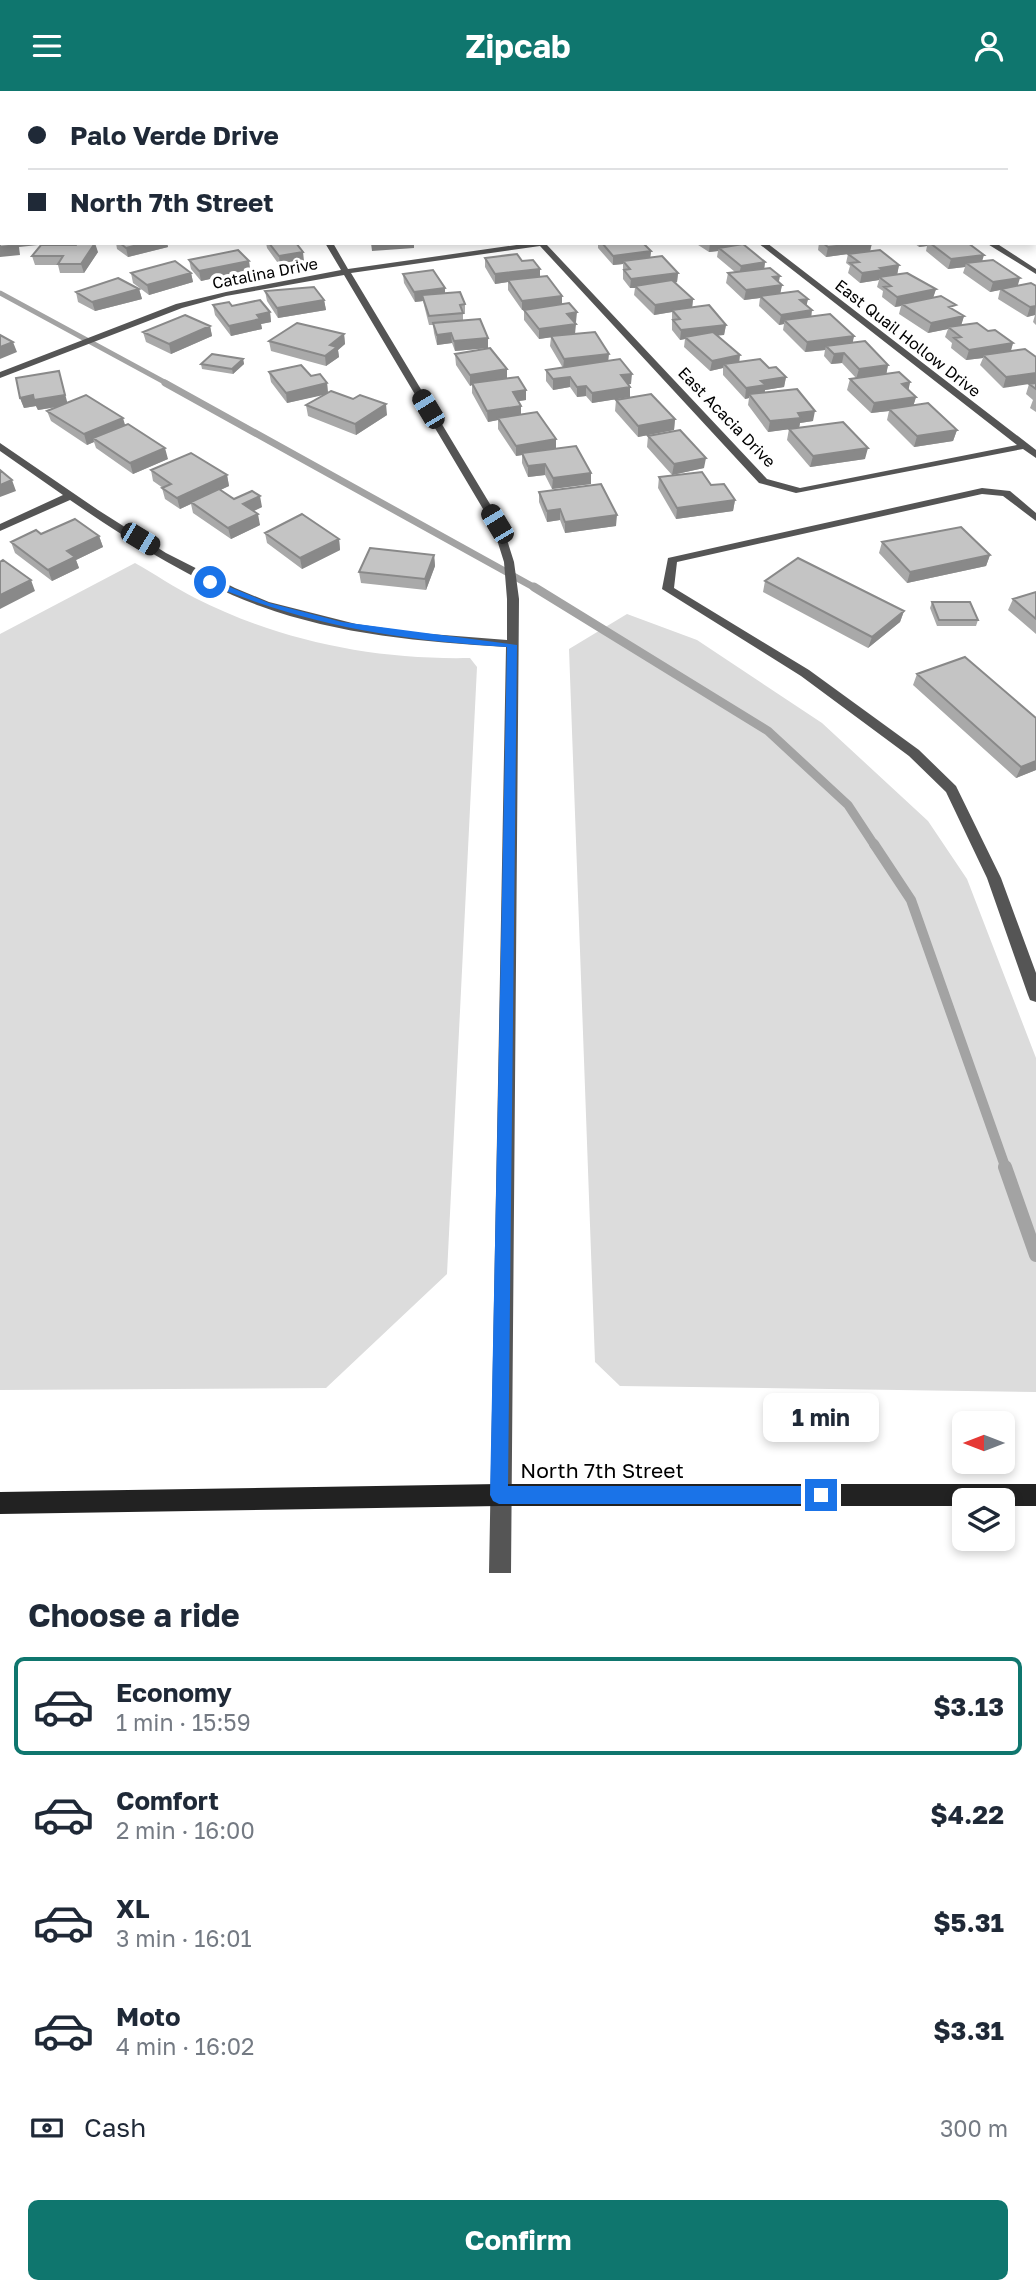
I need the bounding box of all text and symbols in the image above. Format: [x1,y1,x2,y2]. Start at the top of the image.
icon: menu [28,27,66,65]
text: Zipcab [465,27,571,65]
icon: person [970,27,1008,65]
text: Palo Verde Drive [70,120,279,151]
text: North 7th Street [70,187,274,218]
street label: Catalina Drive [211,253,319,293]
street label: East Quail Hollow Drive [831,275,985,401]
street label: East Acacia Drive [674,363,780,471]
car [409,386,448,432]
car [478,501,517,547]
car [117,519,164,559]
route start [194,566,226,598]
callout: 1 min [763,1393,879,1443]
text: 1 min [792,1403,850,1431]
north arrow [952,1411,1015,1473]
map controls [952,1411,1015,1551]
street label: North 7th Street [520,1457,684,1483]
route end [805,1479,837,1511]
button: layers [952,1488,1015,1551]
text: Choose a ride [28,1596,240,1634]
icon: car [32,1675,95,1738]
text: Economy [116,1677,232,1708]
text: $3.13 [933,1691,1004,1722]
text: 1 min · 15:59 [116,1708,251,1736]
icon: car [32,1783,95,1846]
text: Comfort [116,1785,219,1816]
text: $4.22 [930,1799,1004,1830]
text: 2 min · 16:00 [116,1816,255,1844]
icon: car [32,1891,95,1954]
text: XL [116,1893,150,1924]
text: $5.31 [933,1907,1004,1938]
text: 3 min · 16:01 [116,1924,252,1952]
icon: car [32,1999,95,2062]
text: Moto [116,2001,181,2032]
text: $3.31 [933,2015,1004,2046]
text: 4 min · 16:02 [116,2032,254,2060]
icon: cash [28,2109,66,2147]
text: Cash [84,2112,146,2143]
text: 300 m [940,2114,1008,2142]
button: Confirm [28,2200,1008,2280]

